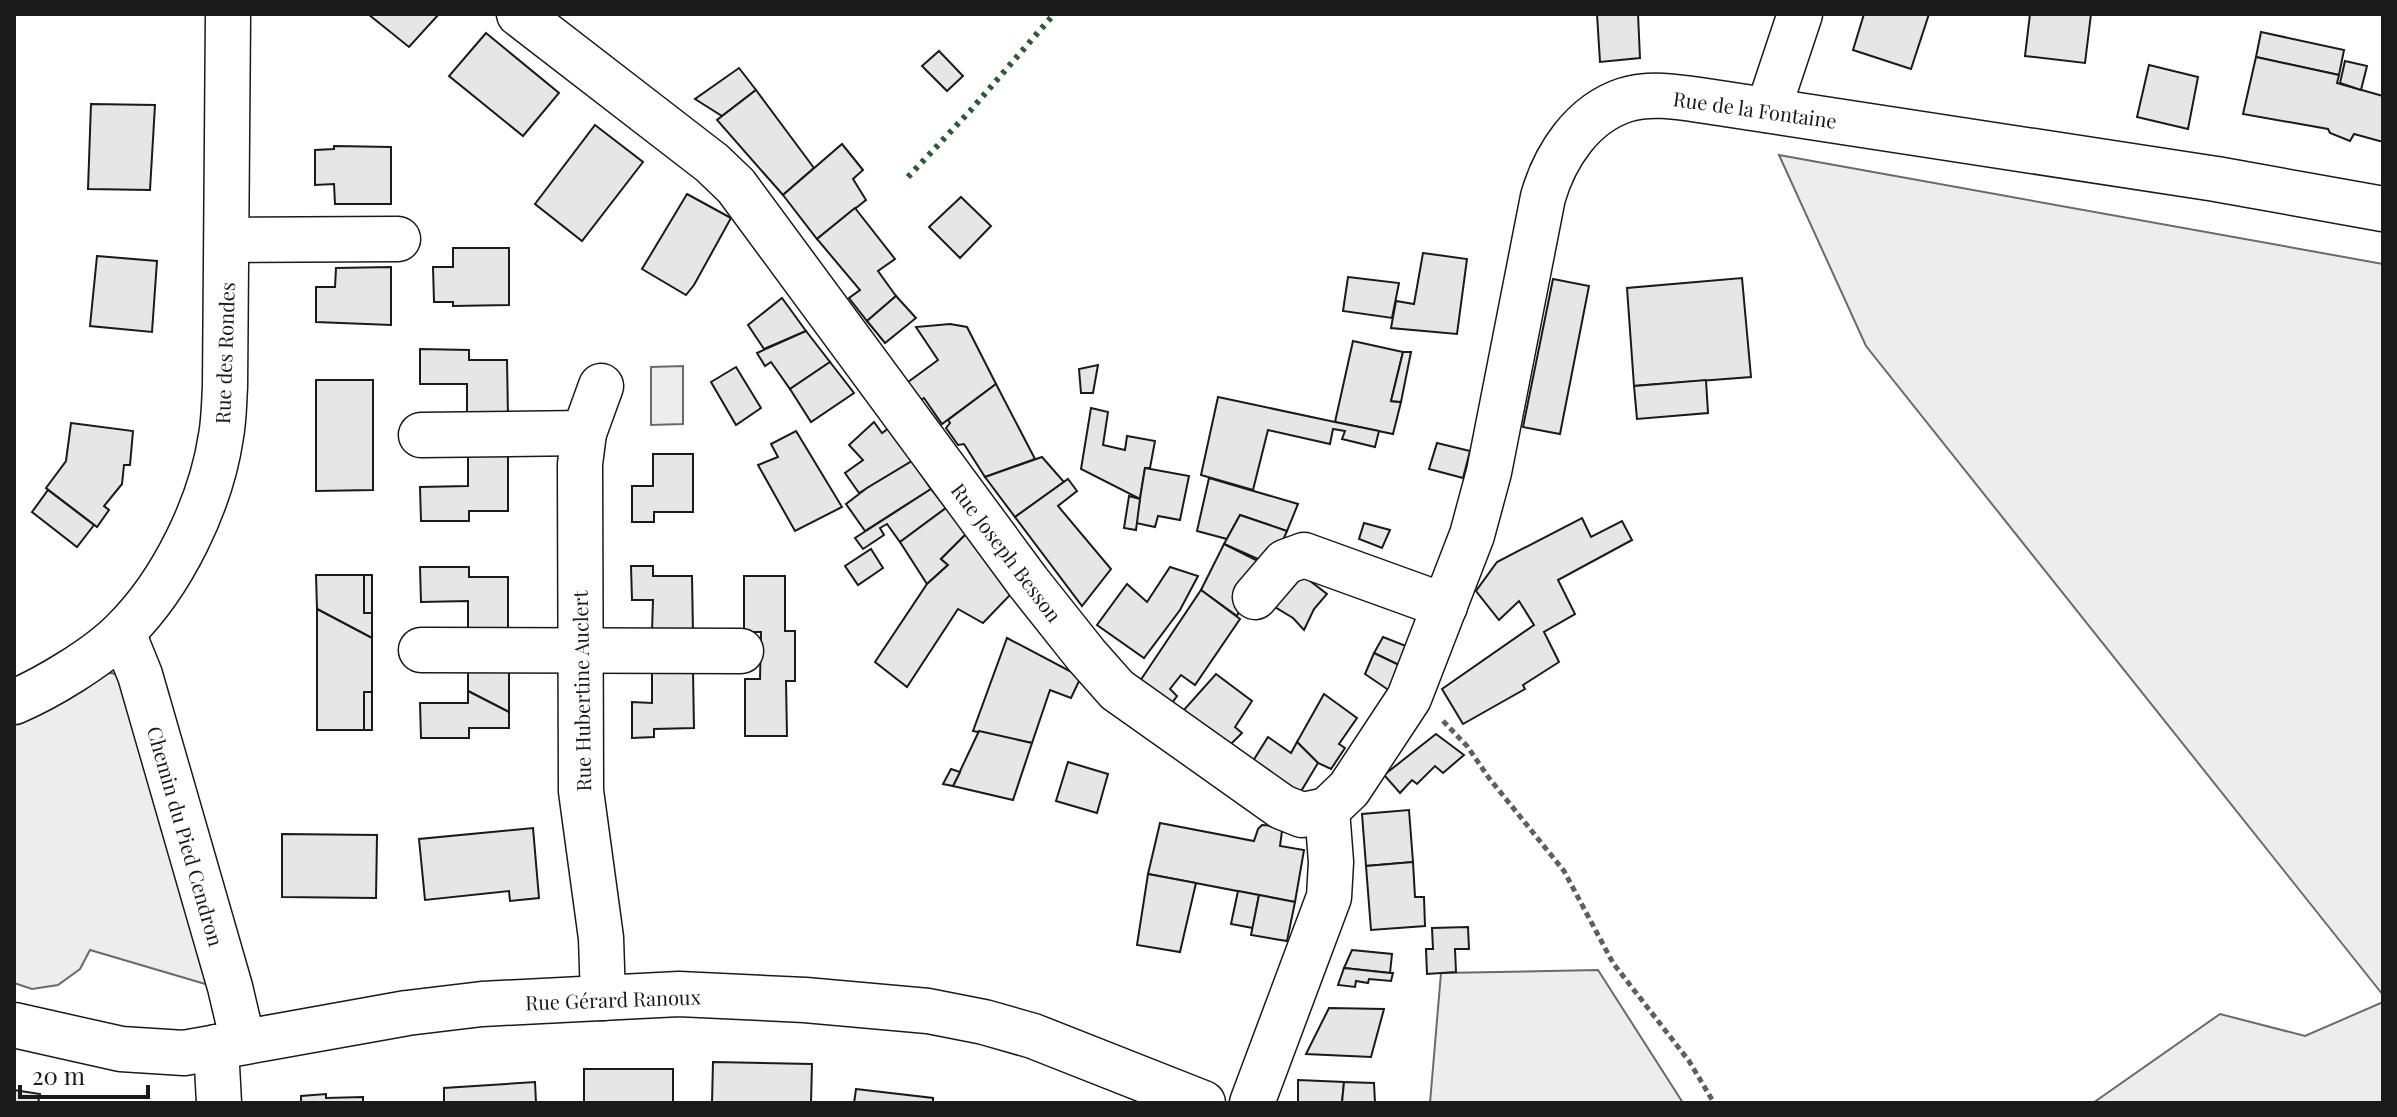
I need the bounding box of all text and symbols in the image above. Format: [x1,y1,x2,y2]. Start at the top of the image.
street label: Rue de la Fontaine [1671,84,1839,134]
street label: Rue des Rondes [208,282,240,424]
street label: Rue Joseph Besson [946,477,1068,627]
street label: Rue Hubertine Auclert [566,589,596,792]
street label: Chemin du Pied Cendron [142,723,230,949]
street label: Rue Gérard Ranoux [525,982,702,1016]
scale bar [20,1049,148,1099]
text: 20 m [32,1059,85,1091]

